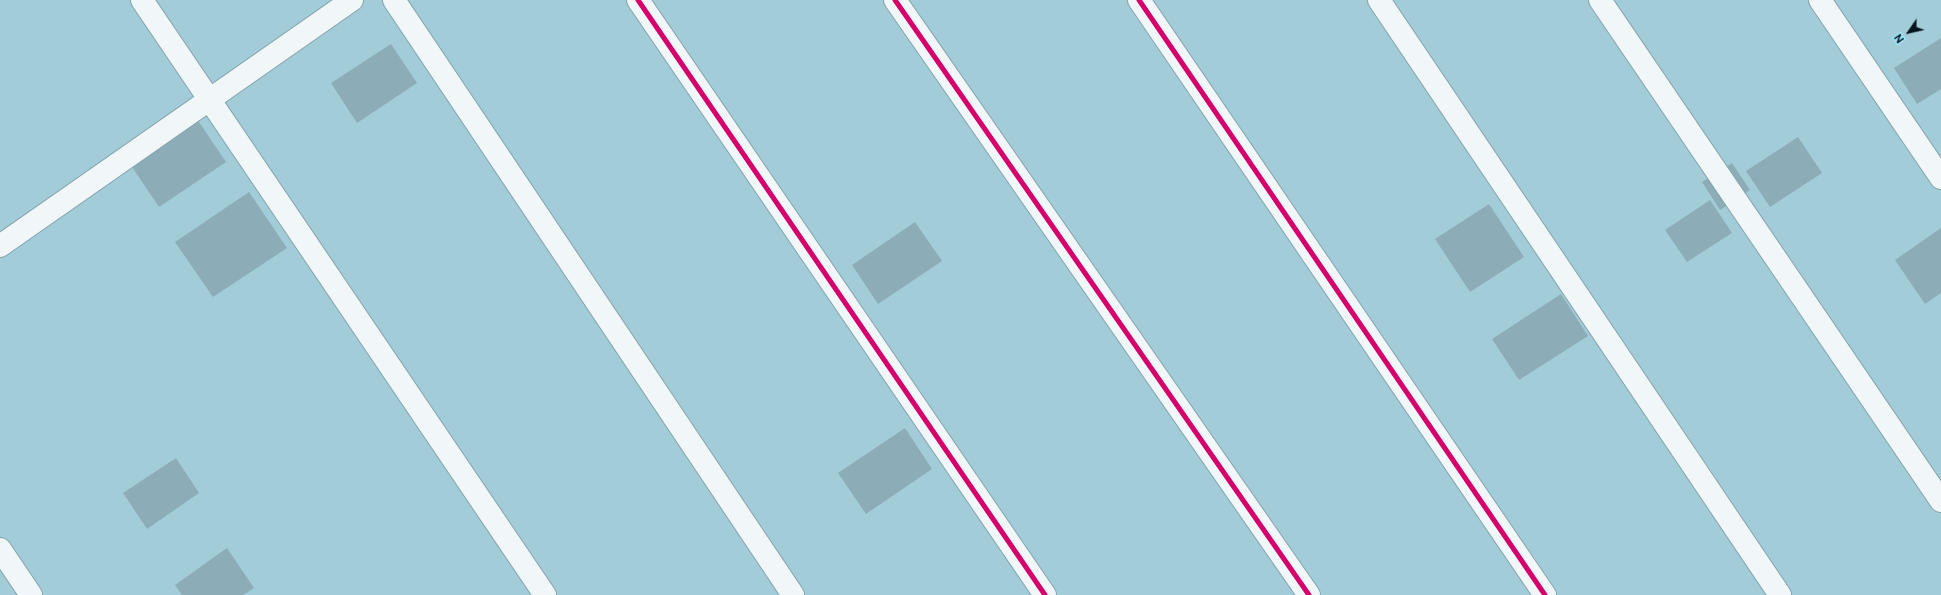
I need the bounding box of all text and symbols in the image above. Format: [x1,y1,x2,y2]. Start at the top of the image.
north arrow [1889,12,1929,52]
text: N [1892,32,1906,45]

